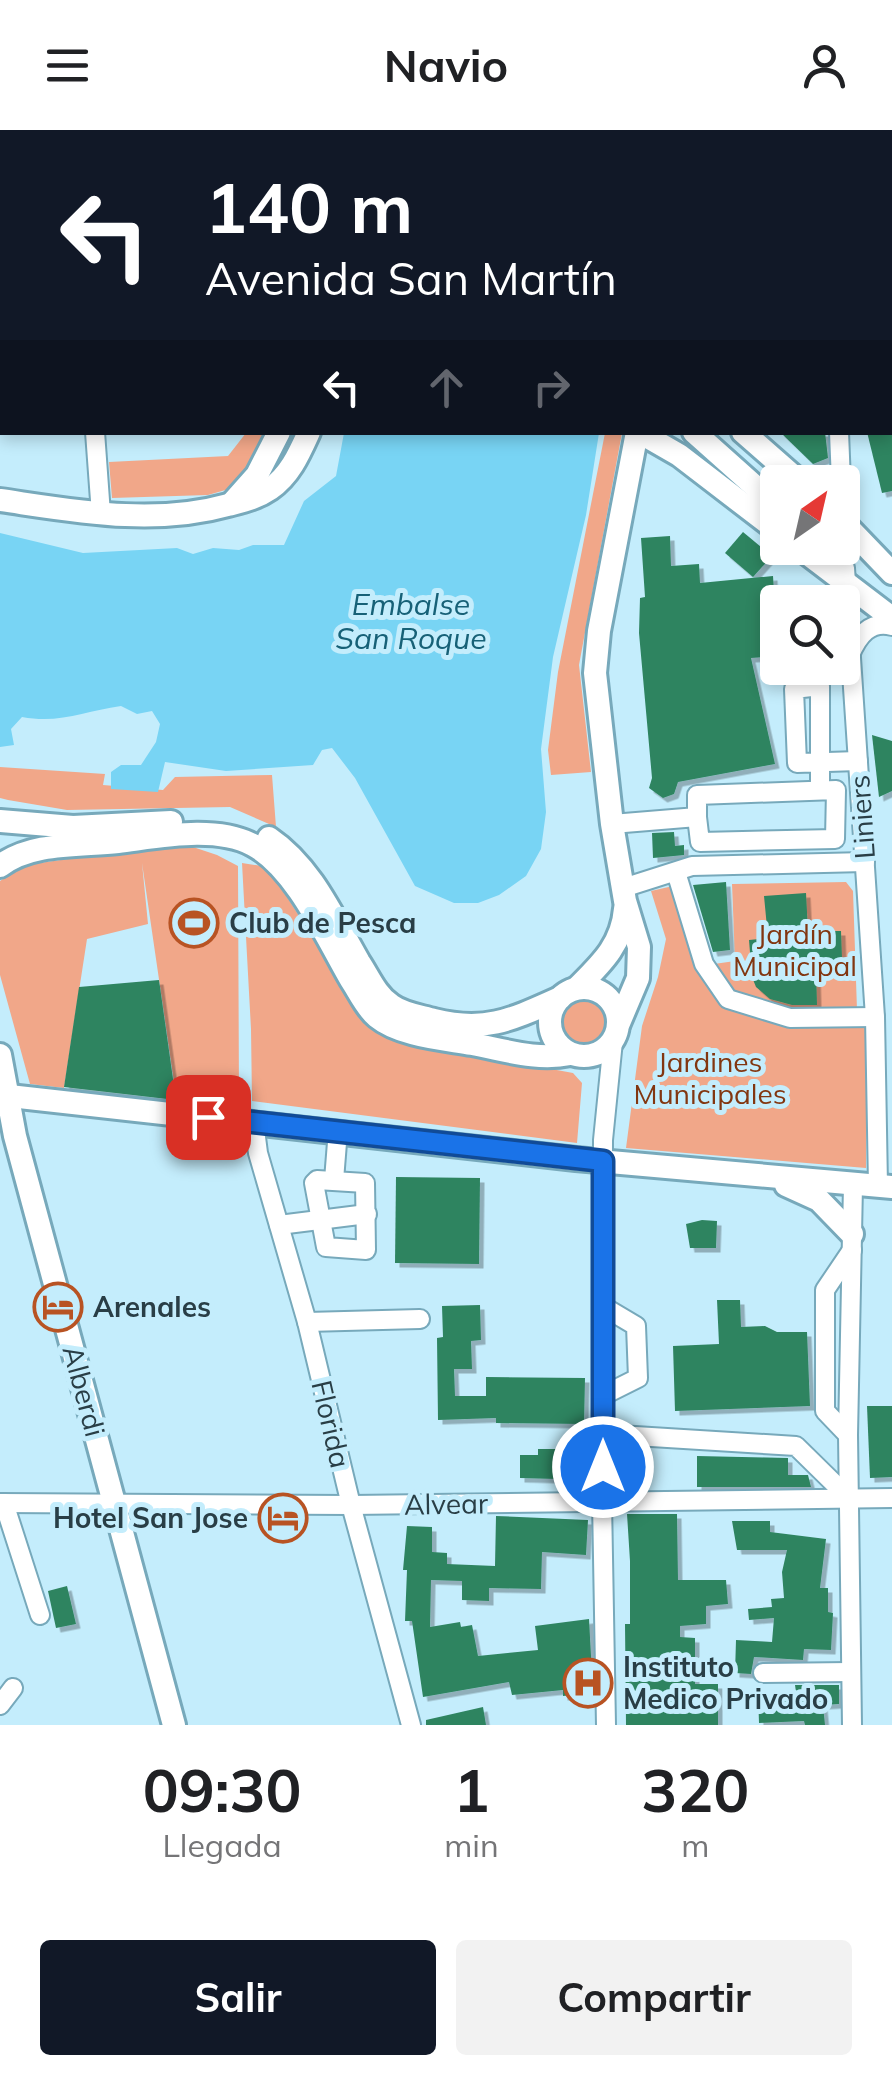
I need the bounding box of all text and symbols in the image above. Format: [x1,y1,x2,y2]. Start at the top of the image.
text: Navio [384,37,508,93]
icon: menu [40,38,95,93]
icon: person [797,38,852,93]
text: 140 m [205,163,413,251]
icon: left [40,170,170,300]
text: Avenida San Martín [205,250,617,306]
icon: left [314,360,369,415]
icon: ahead [419,360,474,415]
icon: right [524,360,579,415]
north arrow [760,465,860,565]
map controls [760,465,860,685]
water label: Embalse San Roque [335,585,487,657]
button: search [760,585,860,685]
street label: Liniers [841,774,882,860]
sports icon: Club de Pesca [168,897,220,949]
place label: Club de Pesca [229,905,416,940]
park label: Jardín Municipal [733,916,857,983]
park label: Jardines Municipales [633,1044,787,1111]
pin [166,1075,251,1160]
icon: arrive [181,1090,236,1145]
hotel icon: Arenales [32,1281,84,1333]
place label: Arenales [93,1289,211,1324]
street label: Alberdi [56,1342,113,1440]
street label: Florida [304,1377,359,1471]
position arrow [551,1415,655,1519]
street label: Alvear [404,1485,489,1522]
hotel icon: Hotel San Jose [257,1492,309,1544]
place label: Hotel San Jose [53,1500,248,1535]
place label: Instituto Medico Privado [623,1649,828,1716]
hospital icon: Instituto Medico Privado [562,1657,614,1709]
text: 09:30 [143,1752,302,1827]
text: 1 [453,1752,489,1827]
text: 320 [641,1752,749,1827]
text: Llegada [162,1825,282,1865]
text: min [444,1825,499,1865]
text: m [681,1825,709,1865]
button: Salir [40,1940,436,2055]
button: Compartir [456,1940,852,2055]

